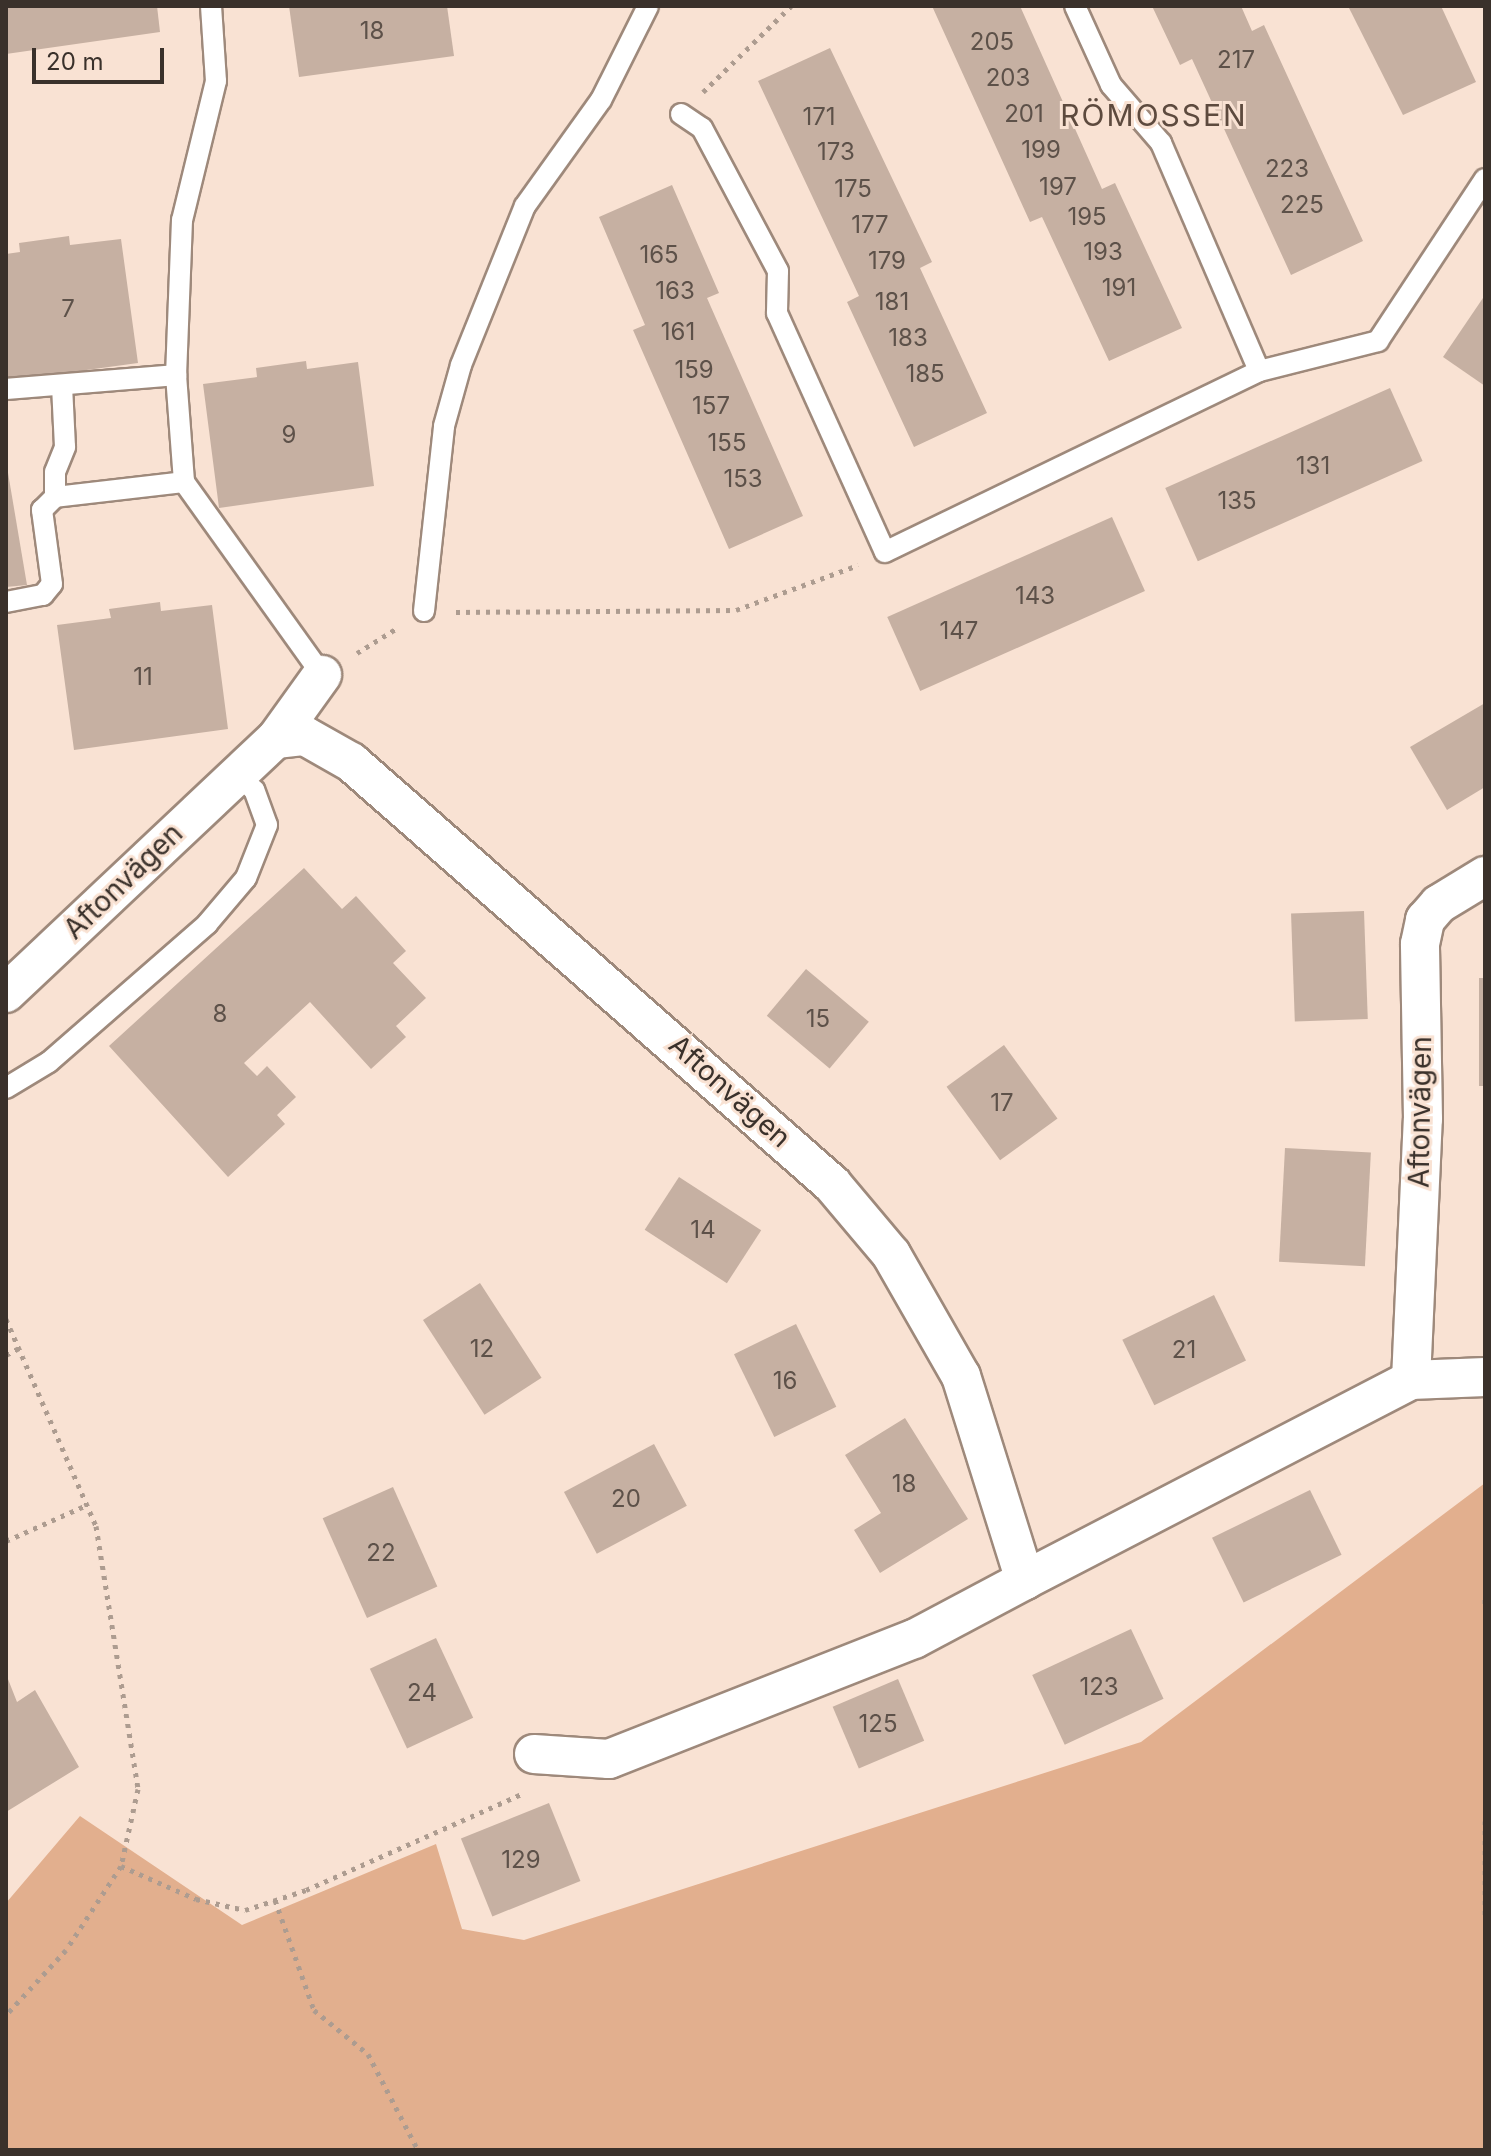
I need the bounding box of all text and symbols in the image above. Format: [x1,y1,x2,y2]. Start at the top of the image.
house number: 18 [360,17,384,45]
house number: 205 [970,28,1014,56]
scale bar [36,32,168,82]
house number: 217 [1217,46,1255,74]
text: 20 m [46,47,104,76]
house number: 203 [986,64,1030,92]
district label: RÖMOSSEN [1060,97,1248,133]
house number: 201 [1004,100,1044,128]
house number: 171 [802,103,836,131]
house number: 199 [1021,136,1061,164]
house number: 173 [817,138,855,166]
house number: 223 [1265,155,1309,183]
house number: 197 [1039,173,1077,201]
house number: 175 [834,175,872,203]
house number: 225 [1280,191,1324,219]
house number: 195 [1067,203,1107,231]
house number: 177 [851,211,889,239]
house number: 193 [1083,238,1123,266]
house number: 165 [639,241,679,269]
house number: 179 [868,247,906,275]
house number: 191 [1102,274,1136,302]
house number: 163 [655,277,695,305]
house number: 181 [875,288,909,316]
house number: 7 [61,295,75,323]
house number: 161 [661,318,695,346]
house number: 183 [888,324,928,352]
house number: 159 [674,356,714,384]
house number: 185 [905,360,945,388]
house number: 157 [692,392,730,420]
house number: 9 [282,421,296,449]
house number: 155 [708,429,746,457]
house number: 131 [1296,452,1330,480]
house number: 153 [723,465,763,493]
house number: 135 [1217,487,1257,515]
house number: 143 [1015,582,1055,610]
house number: 147 [940,617,978,645]
house number: 11 [133,663,153,691]
street label: Aftonvägen [57,816,189,946]
house number: 8 [213,1000,227,1028]
house number: 15 [806,1005,830,1033]
street label: Aftonvägen [662,1028,798,1154]
street label: Aftonvägen [1402,1036,1438,1188]
house number: 17 [990,1089,1014,1117]
house number: 14 [690,1216,716,1244]
house number: 12 [470,1335,494,1363]
house number: 21 [1172,1336,1196,1364]
house number: 16 [773,1367,797,1395]
house number: 18 [892,1470,916,1498]
house number: 20 [611,1485,641,1513]
house number: 22 [366,1539,396,1567]
house number: 123 [1079,1673,1119,1701]
house number: 24 [407,1679,437,1707]
house number: 125 [859,1710,897,1738]
house number: 129 [501,1846,541,1874]

